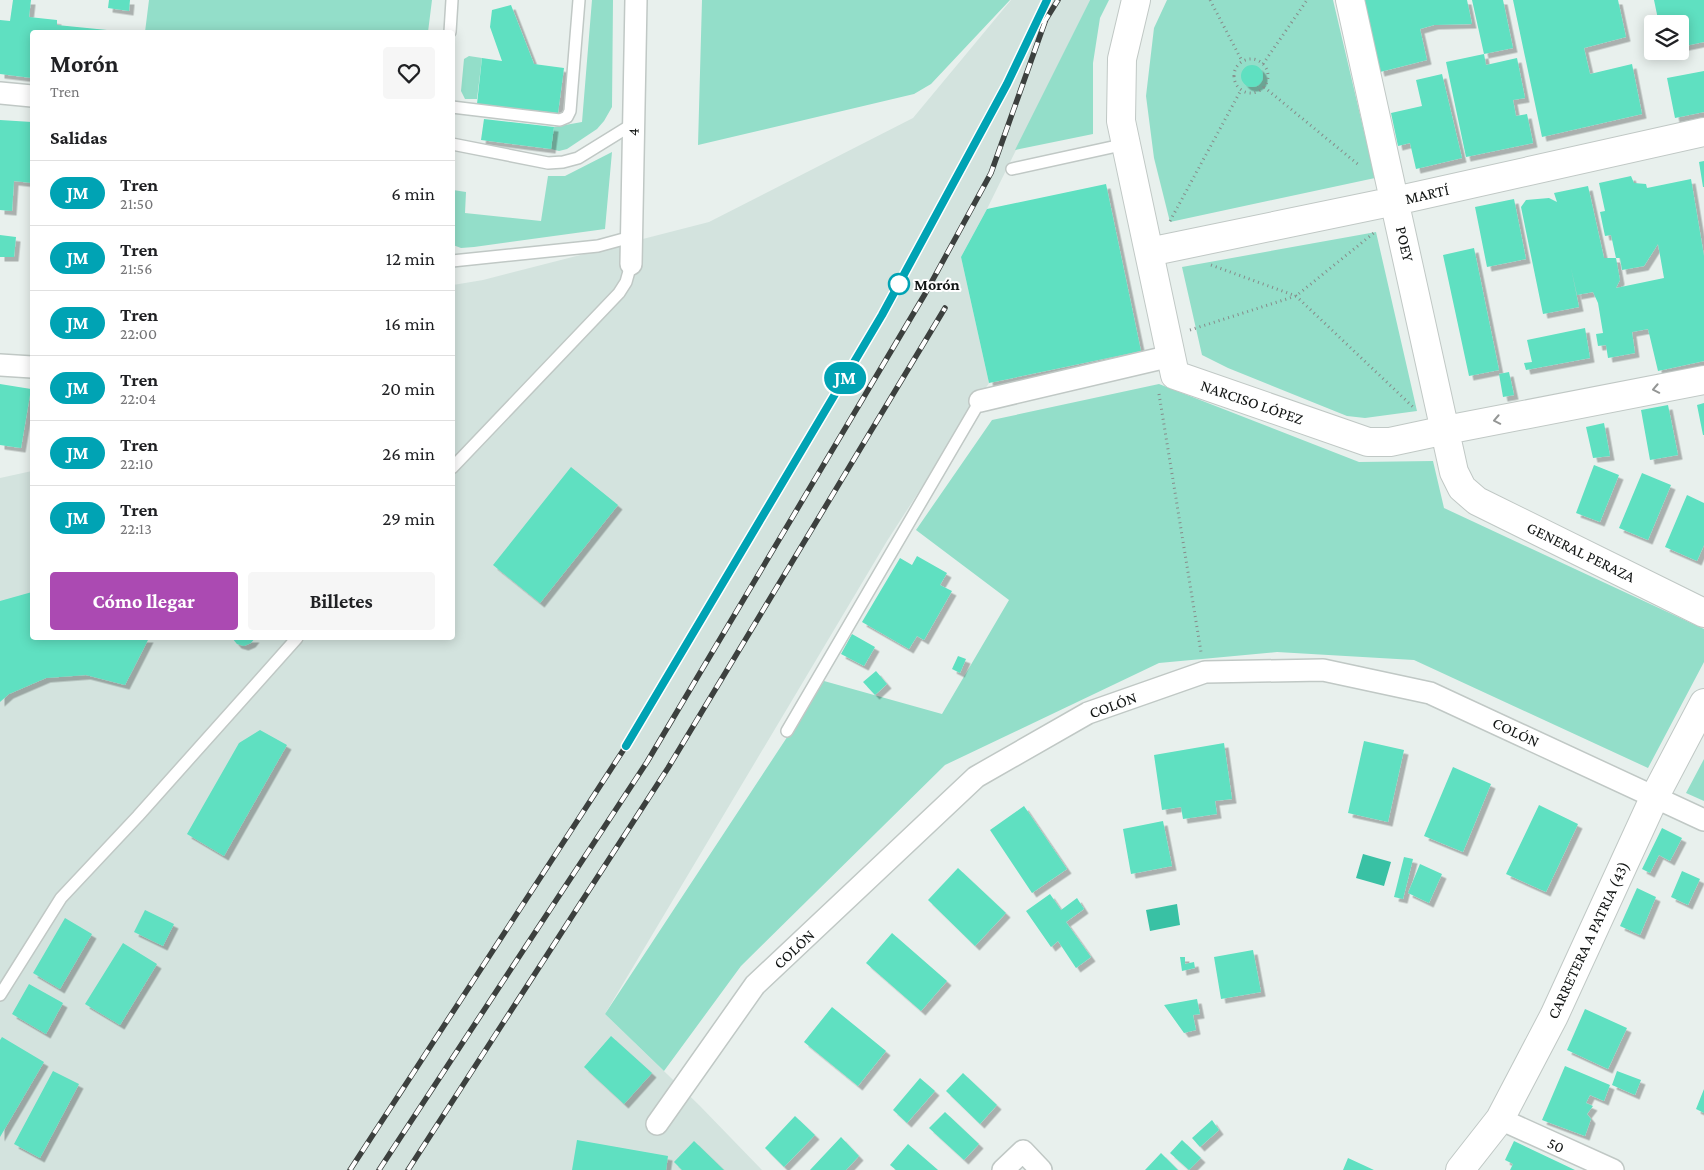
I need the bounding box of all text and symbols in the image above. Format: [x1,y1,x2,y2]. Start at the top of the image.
map controls [1644,15,1689,60]
button: layers [1644,15,1689,60]
button: heart [383,47,435,99]
text: Morón [50,50,119,77]
text: Tren [50,83,80,100]
text: Salidas [50,127,107,148]
street label: 4 [624,128,642,136]
text: Tren [120,174,158,195]
street label: MARTÍ [1403,181,1451,207]
text: JM [67,183,88,203]
text: 6 min [391,183,435,204]
text: 21:50 [120,195,153,212]
street label: POEY [1393,225,1417,264]
text: Tren [120,239,158,260]
text: JM [67,248,88,268]
text: 12 min [386,248,435,269]
text: 21:56 [120,260,152,277]
marker: Morón [888,273,910,295]
place label: Morón [914,276,960,293]
text: Tren [120,304,158,325]
text: JM [67,313,88,333]
text: 16 min [385,313,435,334]
text: 22:00 [120,325,157,342]
line badge: JM [822,362,868,394]
text: JM [834,368,856,388]
text: Tren [120,369,158,390]
street label: NARCISO LÓPEZ [1198,376,1306,428]
text: JM [67,378,88,398]
text: 20 min [381,378,435,399]
one-way arrow [1652,383,1661,394]
text: 22:04 [120,390,156,407]
one-way arrow [1492,414,1501,425]
text: Tren [120,434,158,455]
text: JM [67,443,88,463]
text: 26 min [382,443,435,464]
text: 22:10 [120,455,153,472]
text: Tren [120,499,158,520]
text: JM [67,508,88,528]
text: 29 min [382,508,435,529]
street label: GENERAL PERAZA [1524,518,1639,586]
text: 22:13 [120,520,152,537]
button: Cómo llegar [50,572,238,630]
button: Billetes [248,572,435,630]
street label: COLÓN [1087,689,1139,721]
street label: COLÓN [1490,714,1542,750]
street label: CARRETERA A PATRIA (43) [1544,859,1633,1022]
street label: COLÓN [770,926,818,972]
street label: 50 [1545,1134,1567,1156]

